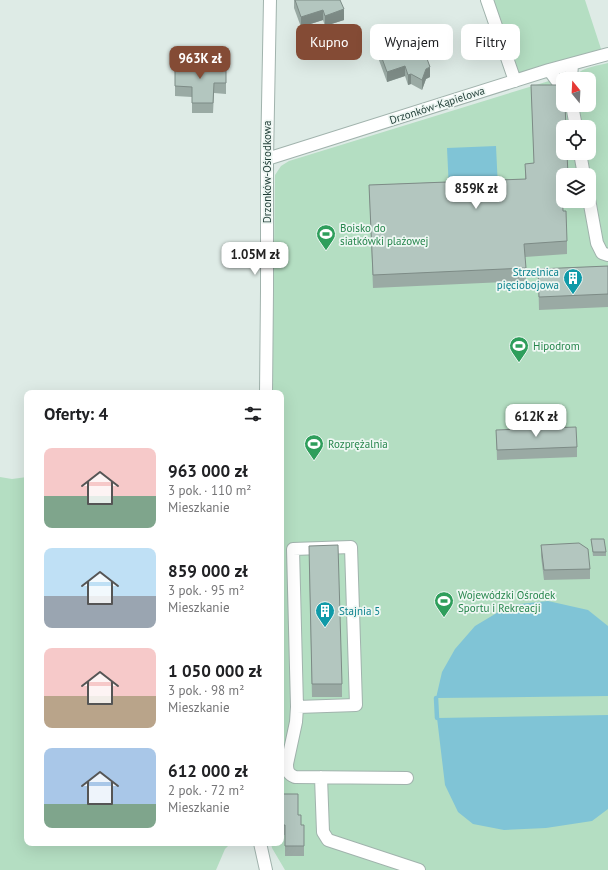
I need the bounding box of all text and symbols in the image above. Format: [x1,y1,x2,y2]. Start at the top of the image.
chip: Kupno [296,24,362,60]
chip: Wynajem [370,24,453,60]
chip: Filtry [461,24,520,60]
pin: 963K zł [163,46,237,80]
text: 963K zł [178,50,222,67]
north arrow [556,72,596,112]
map controls [556,72,596,208]
street label: Drzonków-Kąpielowa [388,83,486,127]
button: locate [556,120,596,160]
street label: Drzonków-Ośrodkowa [260,121,274,223]
button: layers [556,168,596,208]
pin: 859K zł [439,176,513,210]
text: 859K zł [454,180,498,197]
place label: Boisko do siatkówki plażowej [340,221,429,248]
sports icon: Boisko do siatkówki plażowej [315,223,337,251]
pin: 1.05M zł [214,242,296,276]
text: 1.05M zł [230,246,280,263]
place label: Strzelnica pięciobojowa [497,265,559,292]
building icon: Strzelnica pięciobojowa [562,267,584,295]
sports icon: Hipodrom [508,335,530,363]
place label: Hipodrom [533,339,580,353]
text: Oferty: 4 [44,403,108,425]
icon: filters [242,403,264,425]
pin: 612K zł [499,404,573,438]
text: 612K zł [514,408,558,425]
sports icon: Rozprężalnia [303,433,325,461]
place label: Rozprężalnia [328,437,388,451]
text: 963 000 zł [168,460,248,482]
icon: home [76,464,124,512]
text: 3 pok. · 110 m² [168,482,251,499]
text: Mieszkanie [168,499,230,516]
text: 859 000 zł [168,560,248,582]
icon: home [76,564,124,612]
text: 3 pok. · 95 m² [168,582,244,599]
place label: Wojewódzki Ośrodek Sportu i Rekreacji [458,588,556,615]
sports icon: Wojewódzki Ośrodek Sportu i Rekreacji [433,590,455,618]
text: Mieszkanie [168,599,230,616]
building icon: Stajnia 5 [314,600,336,628]
place label: Stajnia 5 [339,604,380,618]
text: 1 050 000 zł [168,660,262,682]
icon: home [76,664,124,712]
text: 3 pok. · 98 m² [168,682,244,699]
text: Mieszkanie [168,699,230,716]
text: 612 000 zł [168,760,248,782]
icon: home [76,764,124,812]
text: 2 pok. · 72 m² [168,782,244,799]
text: Mieszkanie [168,799,230,816]

